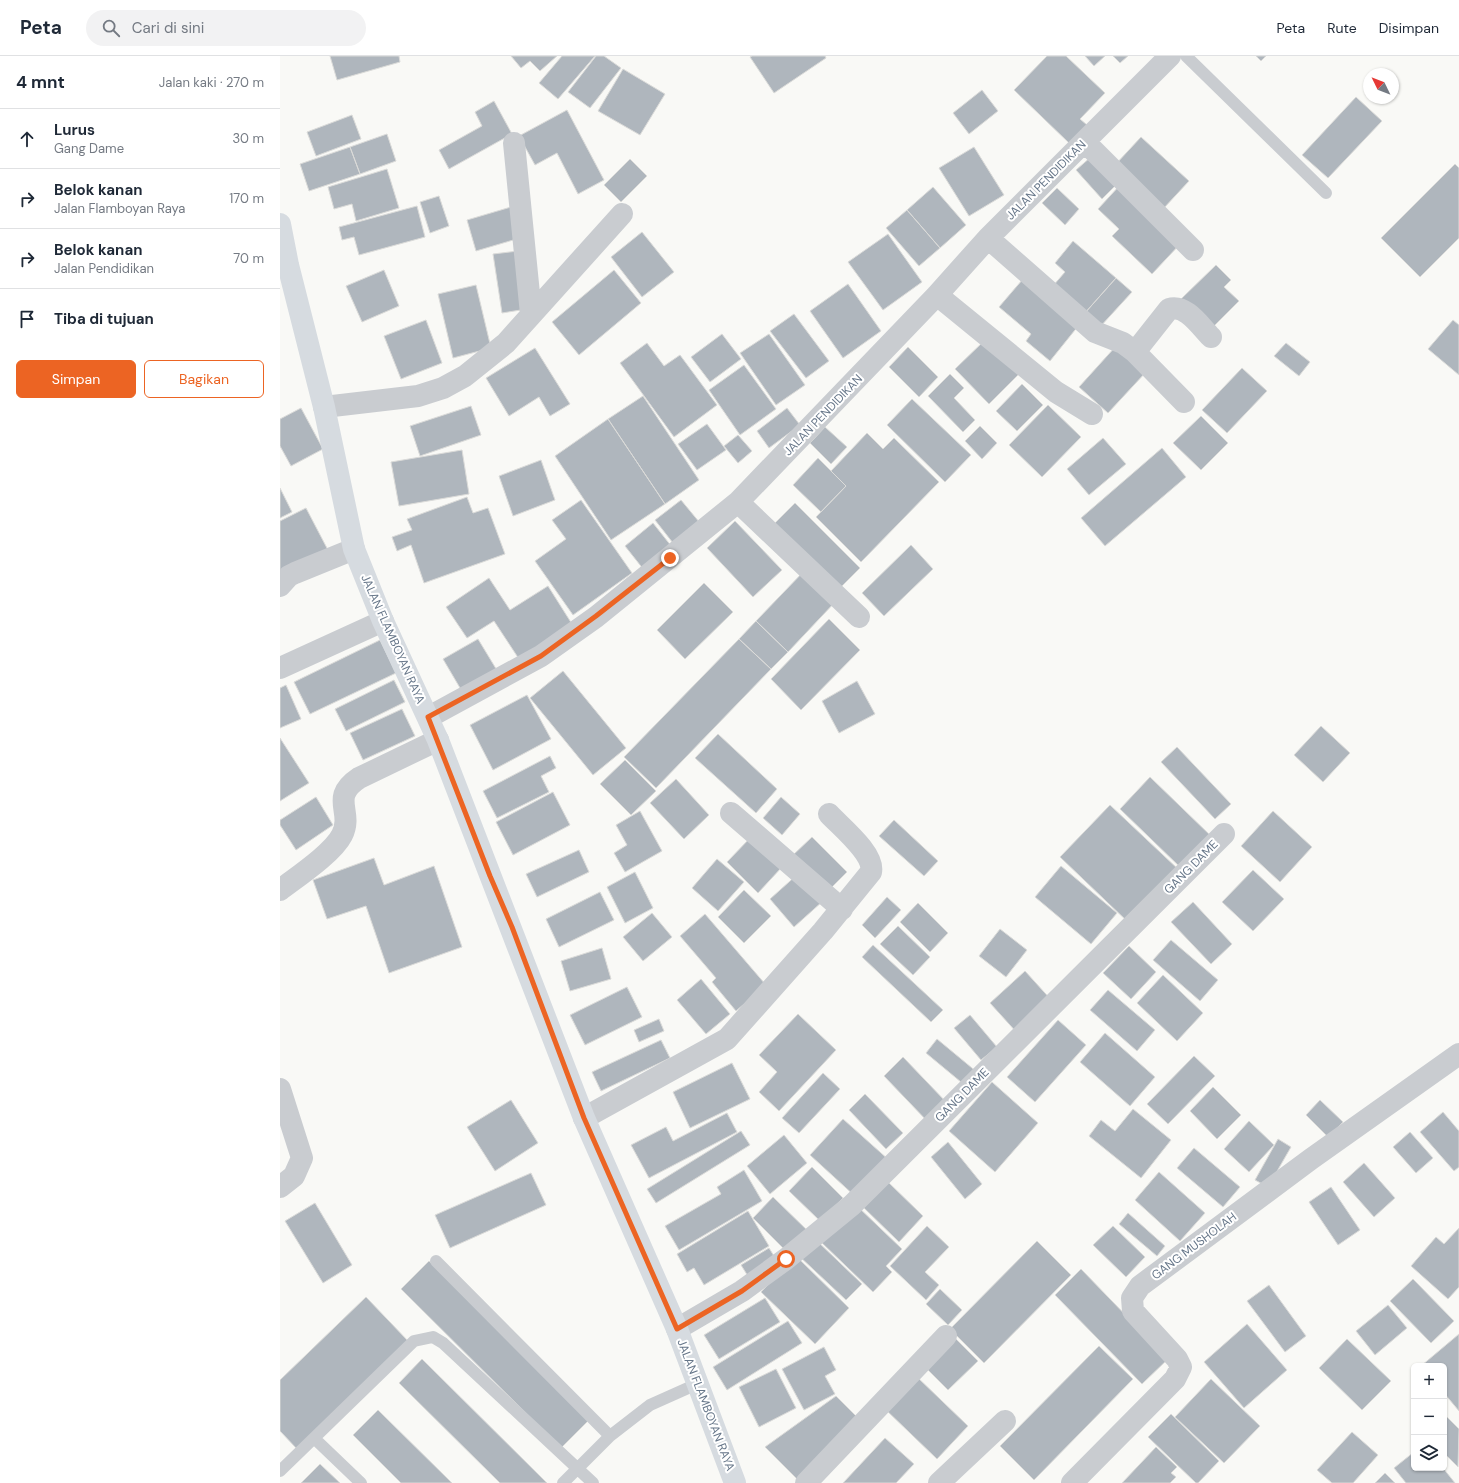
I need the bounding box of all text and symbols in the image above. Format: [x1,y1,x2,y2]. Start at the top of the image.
search box [86,10,366,46]
text: Peta [20,15,62,40]
icon: search [100,17,122,39]
text: Cari di sini [132,18,204,38]
text: Peta [1277,19,1305,37]
text: Rute [1327,19,1357,37]
text: Disimpan [1379,19,1439,37]
north arrow [1363,68,1399,104]
text: 4 mnt [16,71,65,93]
text: Jalan kaki · 270 m [159,74,264,91]
text: Lurus [54,120,95,140]
icon: ahead [16,128,38,150]
text: 30 m [232,130,264,147]
street label: JALAN PENDIDIKAN [1003,137,1089,223]
text: Gang Dame [54,140,124,157]
text: Belok kanan [54,180,142,200]
icon: right [16,188,38,210]
text: 170 m [229,190,264,207]
text: Jalan Flamboyan Raya [54,200,185,217]
text: Belok kanan [54,240,142,260]
icon: right [16,248,38,270]
text: 70 m [233,250,264,267]
text: Jalan Pendidikan [54,260,154,277]
icon: arrive [16,308,38,330]
text: Tiba di tujuan [54,309,154,329]
button: Simpan [16,360,136,398]
button: Bagikan [144,360,264,398]
street label: JALAN PENDIDIKAN [780,371,866,459]
route end [661,549,679,567]
street label: JALAN FLAMBOYAN RAYA [357,572,429,706]
street label: GANG DAME [1161,836,1222,897]
street label: GANG DAME [932,1064,993,1125]
street label: GANG MUSHOLAH [1148,1209,1240,1283]
route start [777,1250,795,1268]
street label: JALAN FLAMBOYAN RAYA [673,1337,739,1473]
map controls [1411,1363,1447,1471]
button: + [1411,1363,1447,1399]
button: − [1411,1399,1447,1435]
button: layers [1411,1435,1447,1471]

